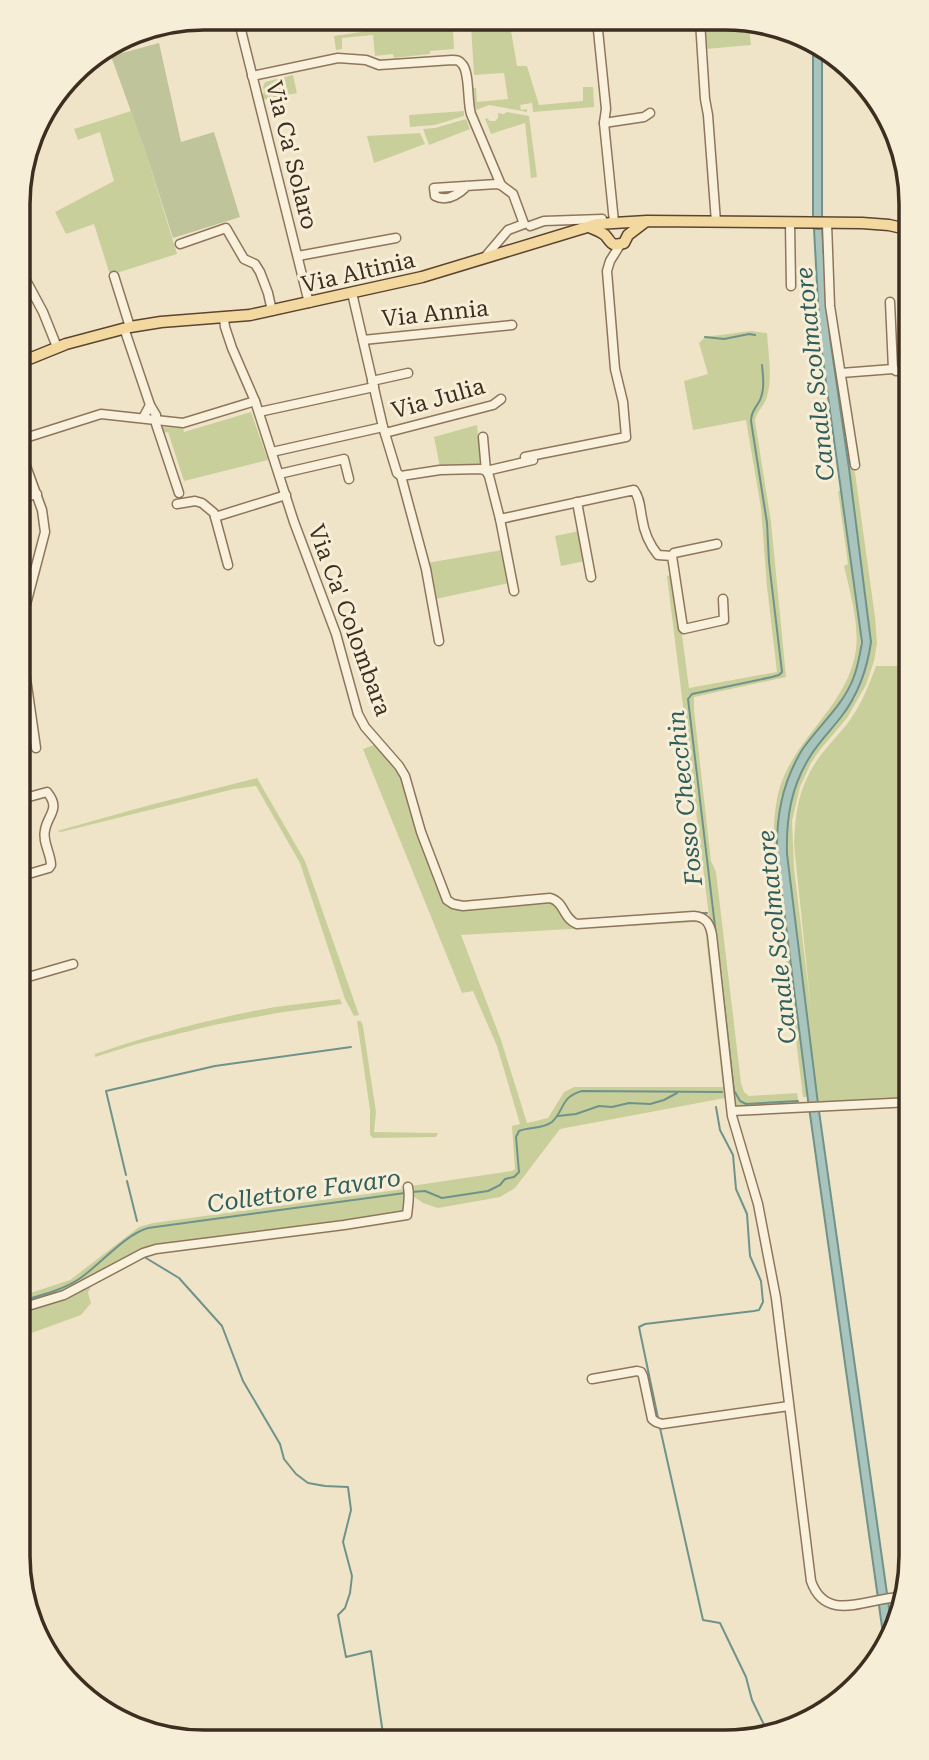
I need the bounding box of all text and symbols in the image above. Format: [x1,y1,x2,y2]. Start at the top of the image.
street label: Via Ca' Solaro [260,78,323,232]
street label: Via Altinia [299,246,418,299]
water label: Canale Scolmatore [790,266,840,482]
street label: Via Annia [380,294,490,333]
street label: Via Julia [388,372,488,425]
street label: Via Ca' Colombara [302,521,397,720]
water label: Fosso Checchin [662,709,708,888]
water label: Canale Scolmatore [752,829,802,1045]
water label: Collettore Favaro [205,1164,403,1218]

